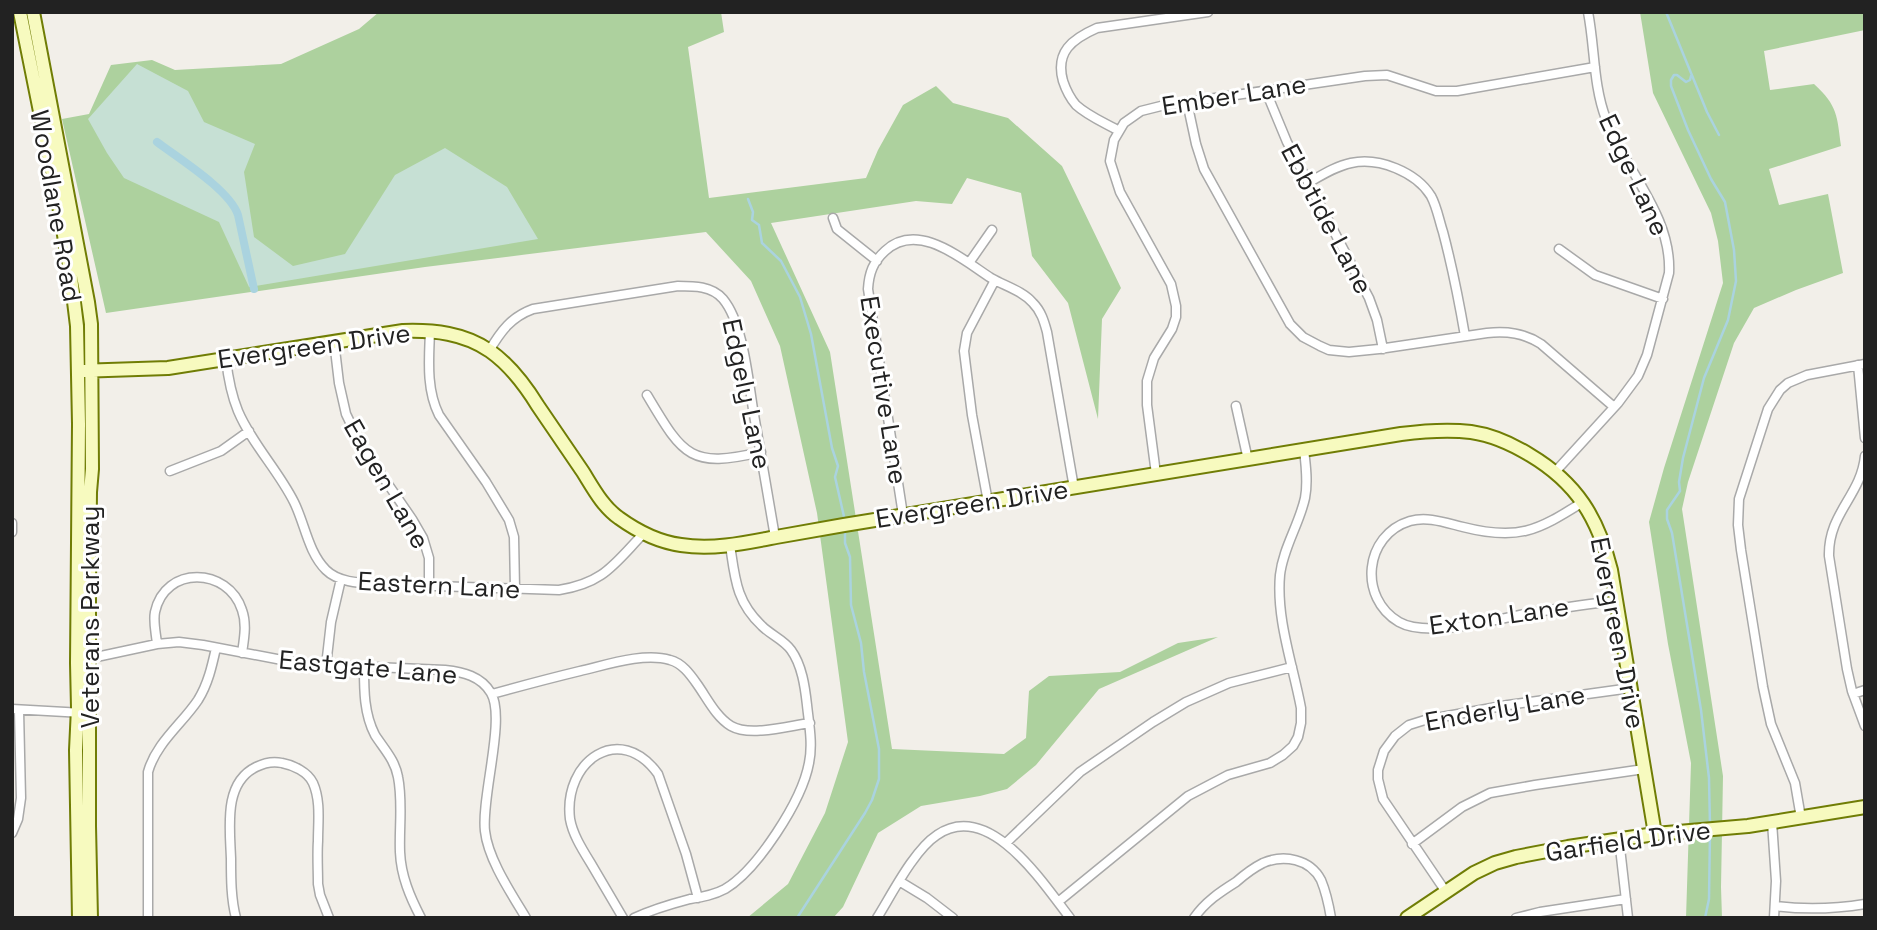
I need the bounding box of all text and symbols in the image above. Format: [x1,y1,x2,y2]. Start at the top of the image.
street label: Ember Lane [1159,67,1309,123]
street label: Woodlane Road [22,107,90,305]
street label: Edge Lane [1591,109,1677,241]
street label: Ebbtide Lane [1273,138,1381,300]
street label: Executive Lane [852,293,916,487]
street label: Evergreen Drive [215,316,413,376]
street label: Edgely Lane [714,316,780,472]
street label: Eagen Lane [336,413,438,555]
street label: Evergreen Drive [873,472,1071,536]
street label: Veterans Parkway [73,506,107,728]
street label: Evergreen Drive [1583,534,1653,732]
street label: Eastern Lane [357,564,521,606]
street label: Exton Lane [1427,589,1571,643]
street label: Eastgate Lane [277,642,459,692]
street label: Enderly Lane [1422,677,1588,739]
street label: Garfield Drive [1543,813,1713,869]

